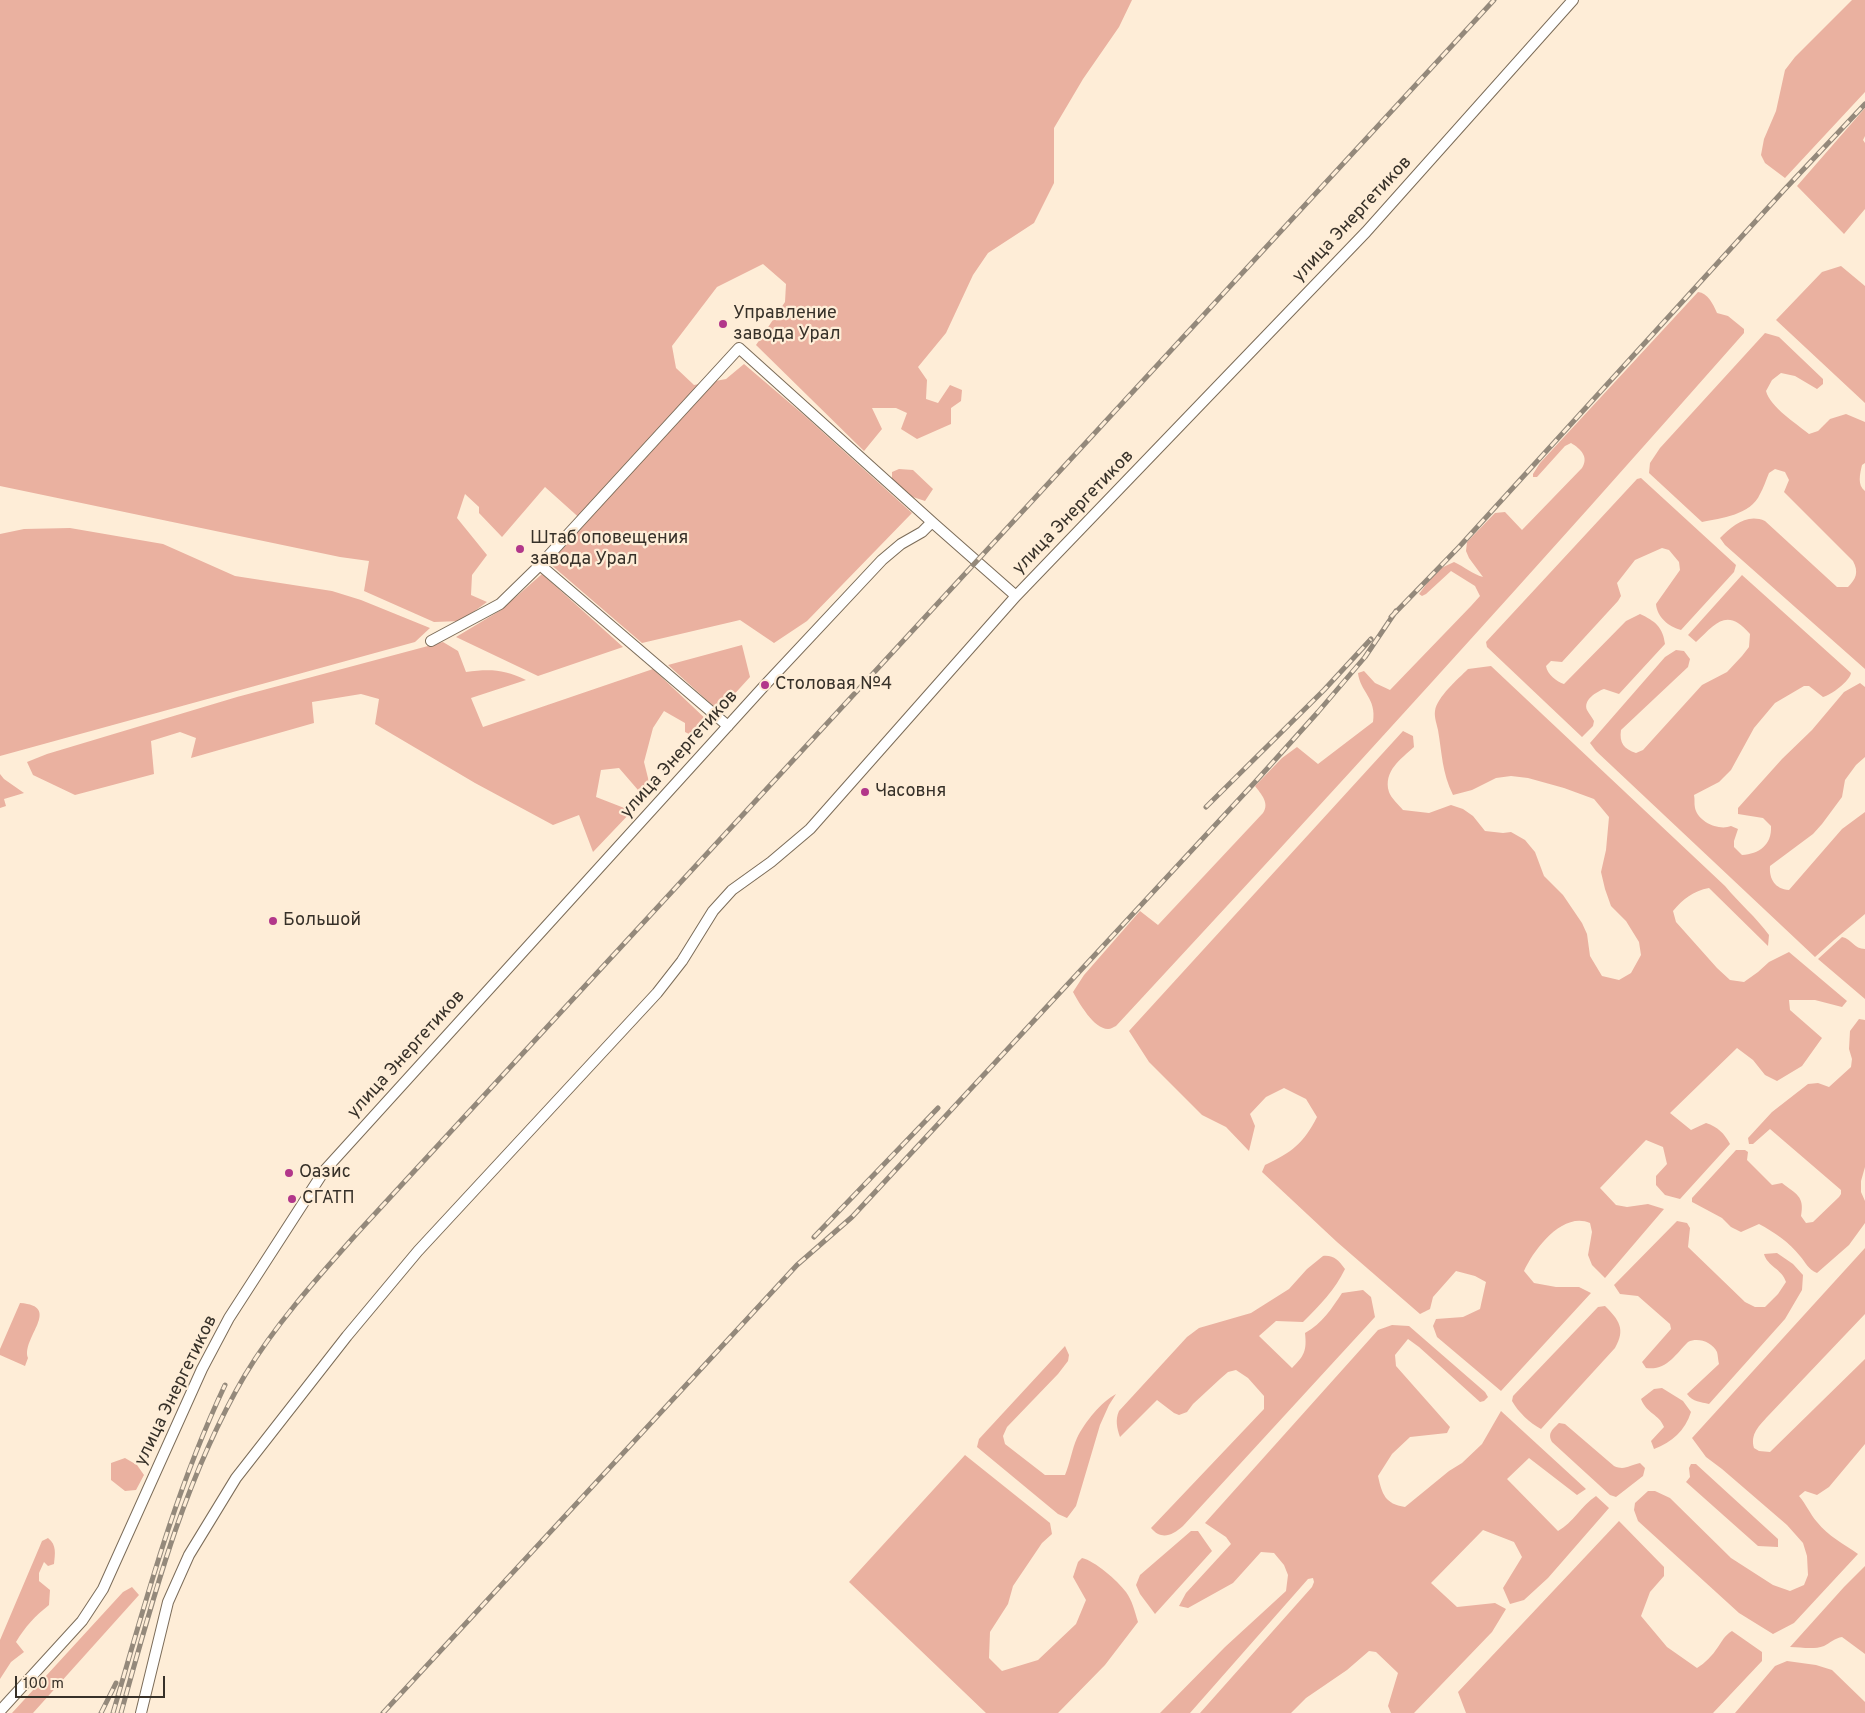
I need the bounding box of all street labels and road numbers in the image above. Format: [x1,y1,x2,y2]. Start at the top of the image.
street label: улица Энергетиков [1289,152,1417,288]
street label: улица Энергетиков [1009,446,1139,580]
street label: улица Энергетиков [617,686,743,824]
street label: улица Энергетиков [344,986,470,1124]
street label: улица Энергетиков [131,1312,223,1470]

